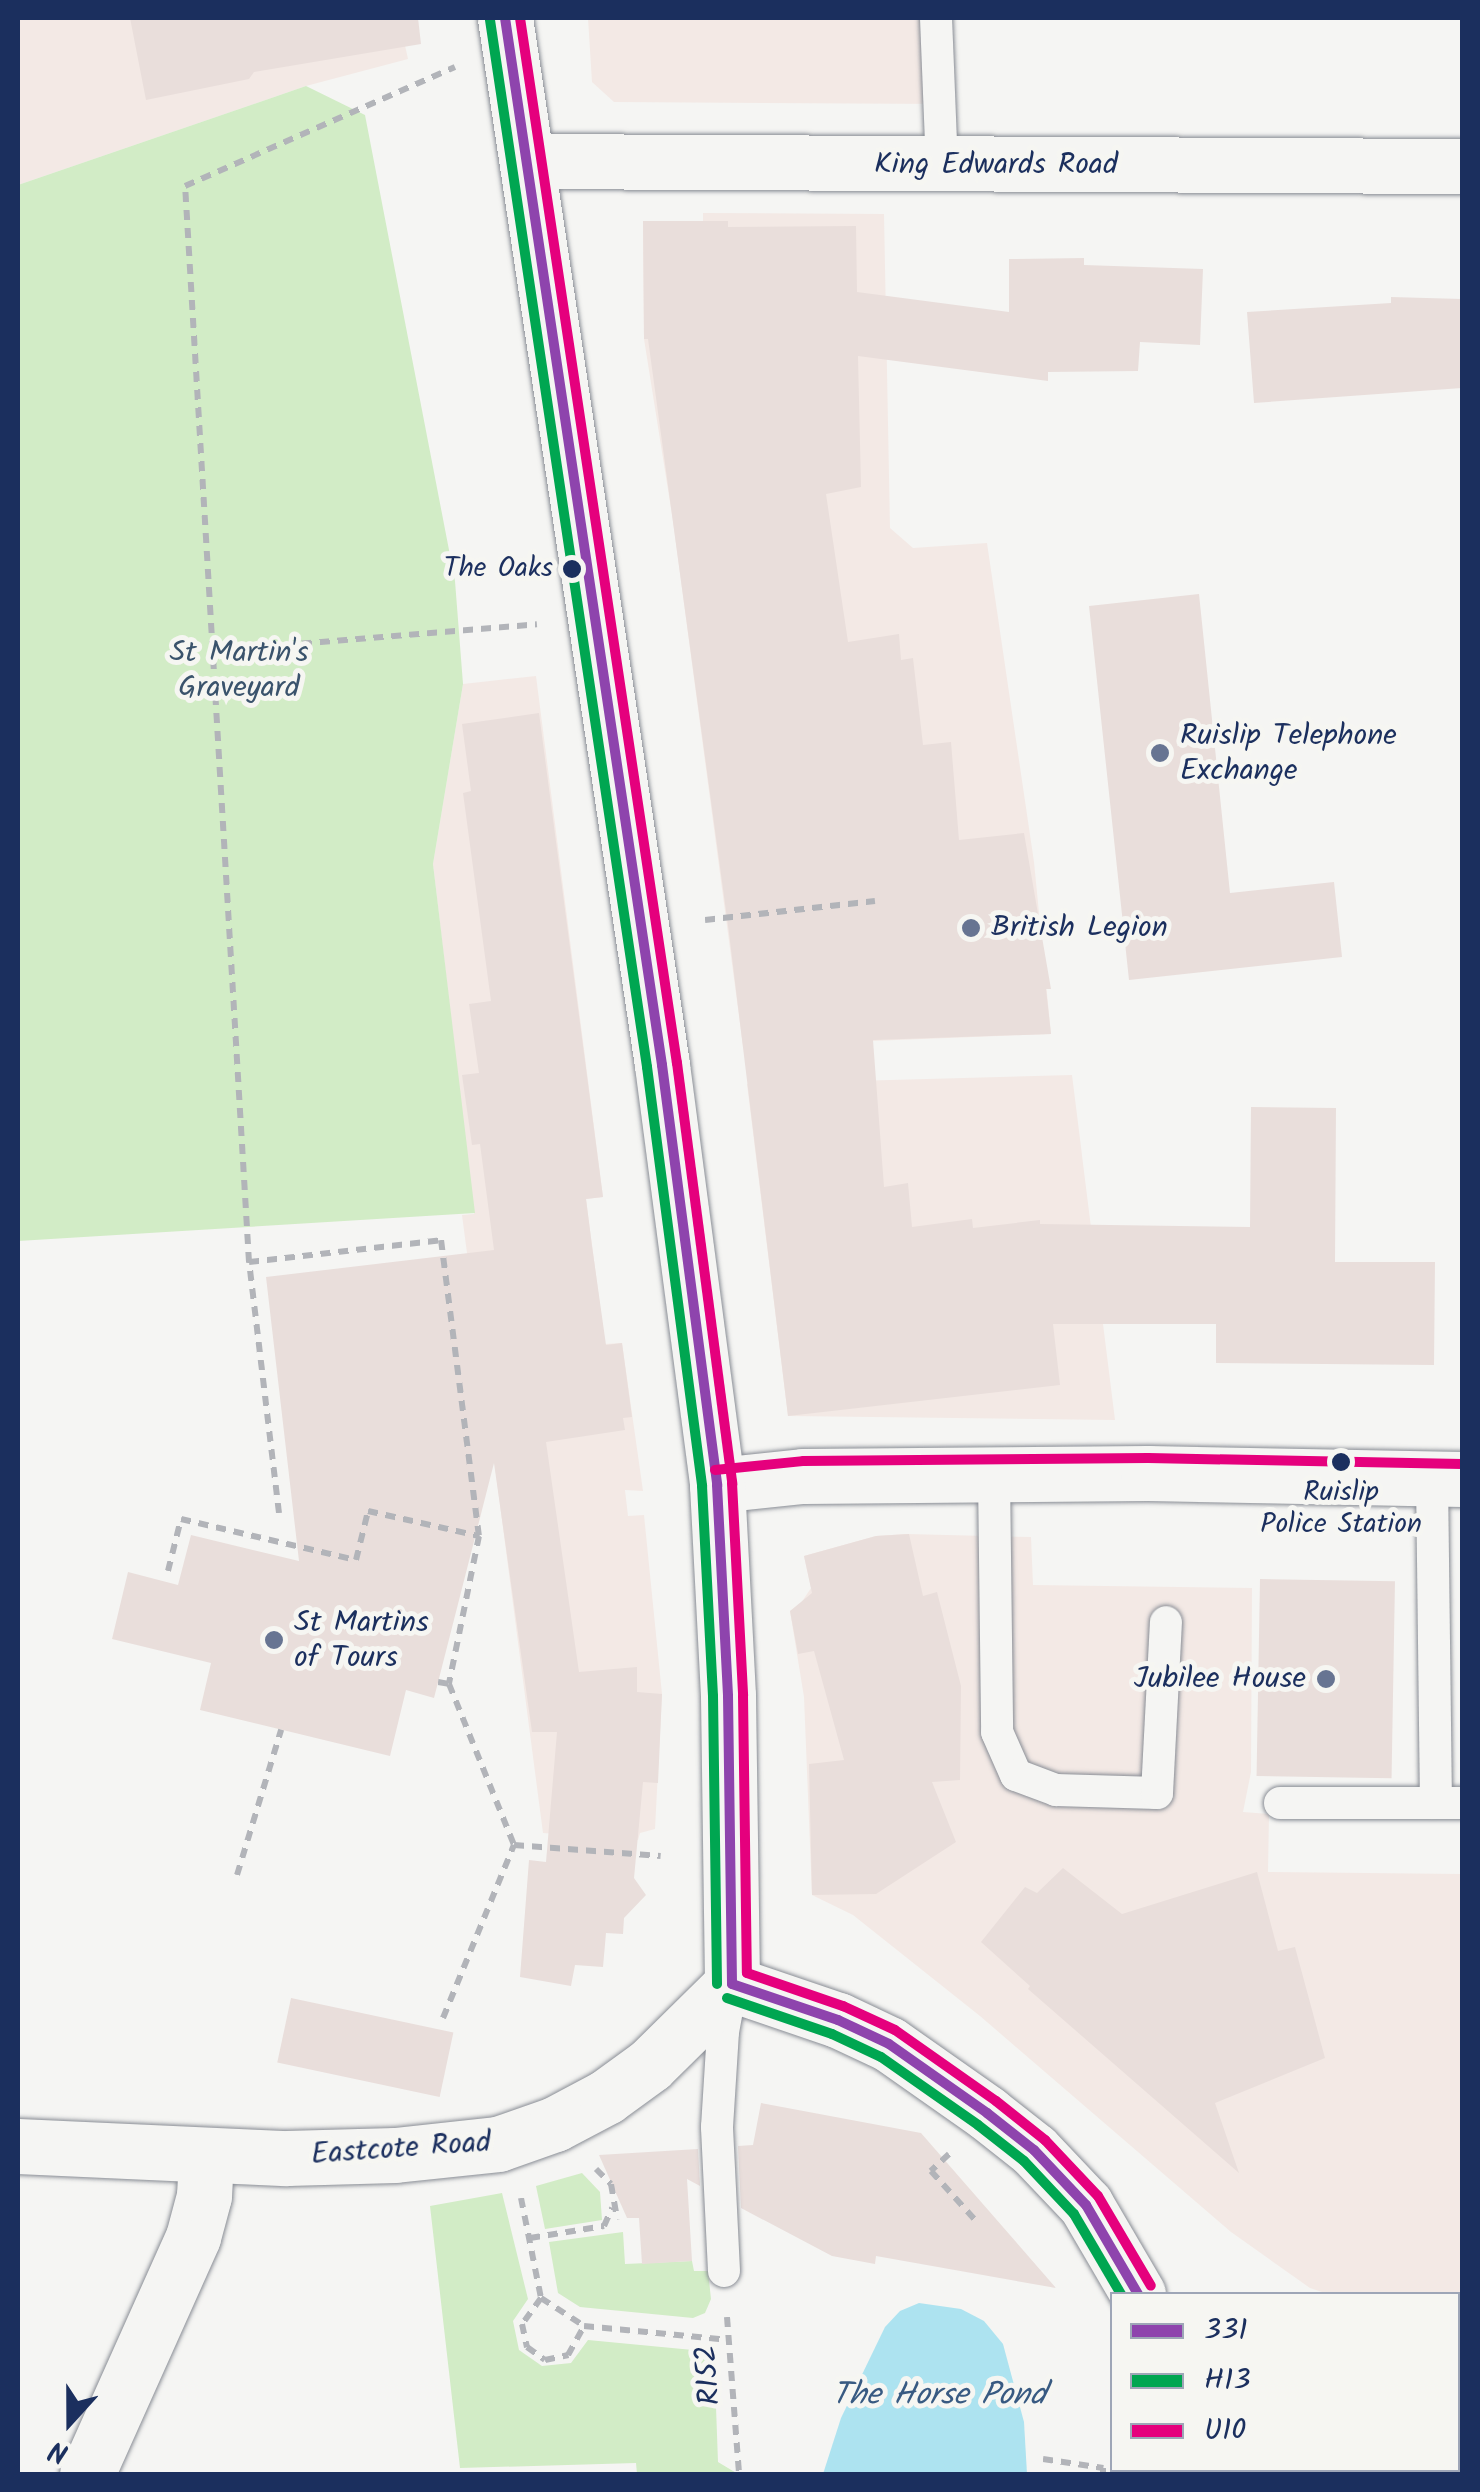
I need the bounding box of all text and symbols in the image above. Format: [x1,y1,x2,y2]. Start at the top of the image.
street label: King Edwards Road [874,147,1118,183]
place label: The Oaks [444,552,553,586]
marker: The Oaks [562,559,582,579]
park label: St Martin's Graveyard [169,635,309,706]
place label: Ruislip Telephone Exchange [1180,718,1397,788]
marker: Ruislip Telephone Exchange [1149,742,1171,764]
place label: British Legion [991,910,1168,946]
marker: British Legion [960,917,982,939]
marker: Ruislip Police Station [1331,1452,1351,1472]
place label: Ruislip Police Station [1260,1476,1422,1542]
place label: St Martins of Tours [294,1605,429,1676]
marker: St Martins of Tours [263,1629,285,1651]
place label: Jubilee House [1134,1661,1306,1697]
marker: Jubilee House [1315,1668,1337,1690]
street label: Eastcote Road [310,2125,492,2173]
legend [1110,2292,1460,2472]
text: 331 [1204,2307,1248,2355]
street label: R152 [689,2344,729,2406]
text: H13 [1204,2357,1251,2405]
north arrow [20,2372,120,2472]
water label: The Horse Pond [832,2377,1046,2415]
text: U10 [1204,2407,1246,2455]
text: N [43,2426,75,2475]

